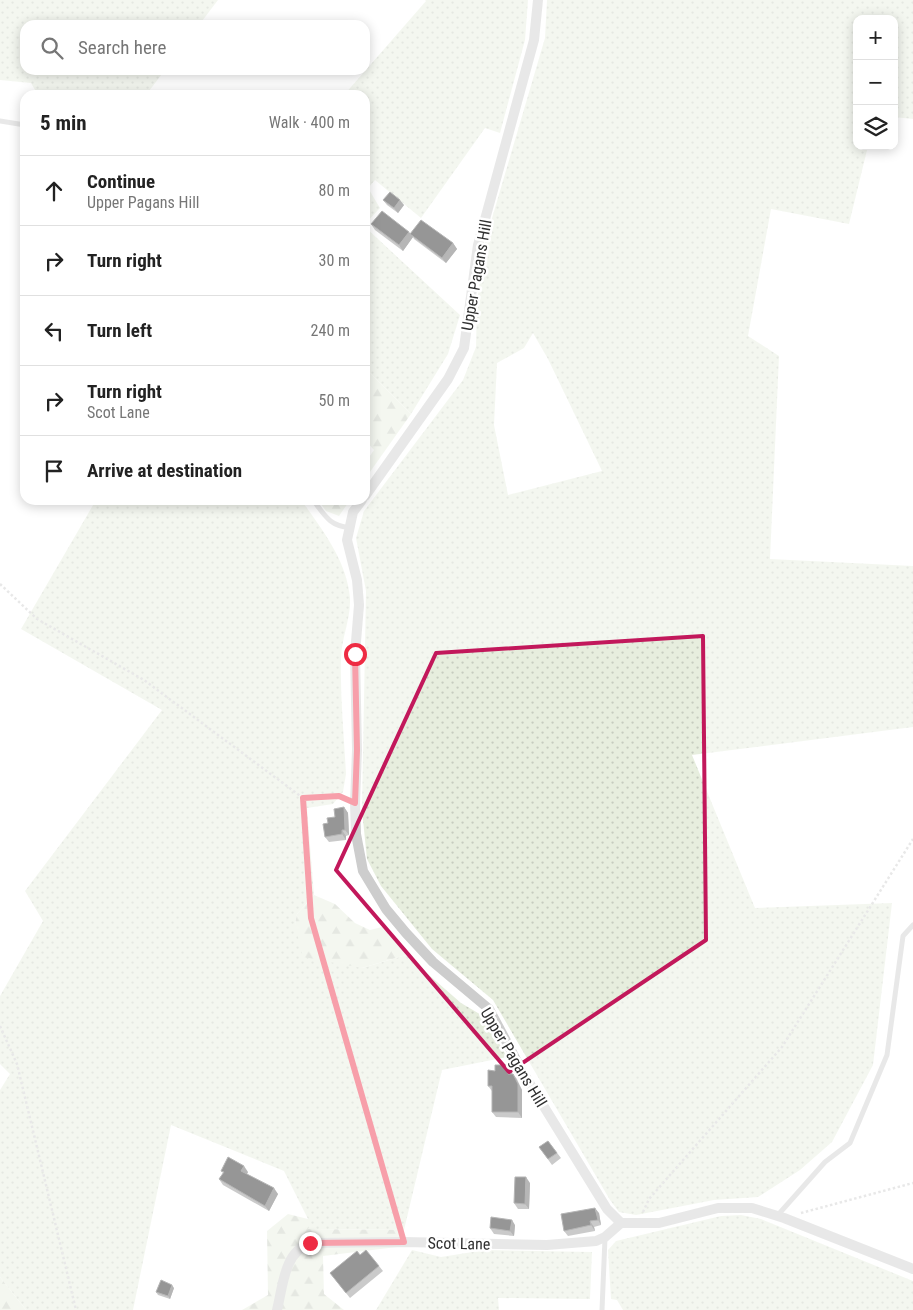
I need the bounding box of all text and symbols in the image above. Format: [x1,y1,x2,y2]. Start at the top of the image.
map controls [853,15,898,150]
button: + [853,15,898,60]
search box [20,20,370,75]
icon: search [38,34,66,62]
text: Search here [78,36,166,59]
button: − [853,60,898,105]
button: layers [853,105,898,150]
text: 5 min [40,111,87,135]
text: Walk · 400 m [269,113,350,132]
text: Continue [87,170,155,193]
icon: ahead [40,177,68,205]
text: 80 m [318,181,350,200]
text: Upper Pagans Hill [87,193,199,212]
street label: Upper Pagans Hill [457,218,496,332]
icon: right [40,247,68,275]
text: Turn right [87,249,162,272]
text: 30 m [318,251,350,270]
icon: left [40,317,68,345]
text: Turn left [87,319,152,342]
text: 240 m [311,321,350,340]
text: Turn right [87,380,162,403]
icon: right [40,387,68,415]
text: 50 m [318,391,350,410]
text: Scot Lane [87,403,150,422]
icon: arrive [40,457,68,485]
text: Arrive at destination [87,459,242,482]
route start [344,643,367,666]
street label: Upper Pagans Hill [476,1004,551,1110]
route end [299,1232,322,1255]
street label: Scot Lane [428,1233,490,1254]

